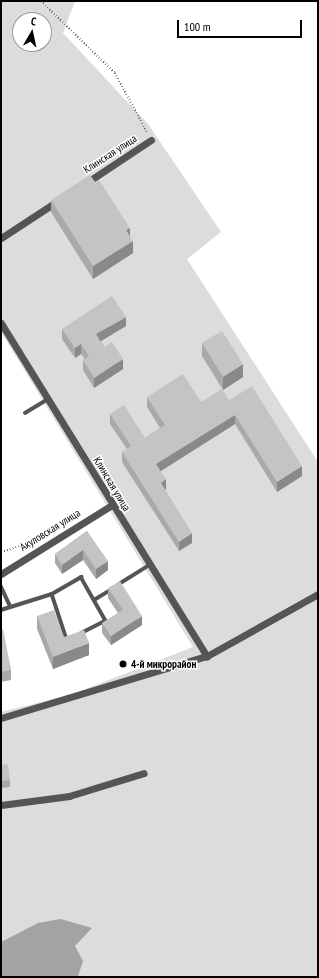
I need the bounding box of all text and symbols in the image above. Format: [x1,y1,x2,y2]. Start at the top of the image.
north arrow [12,12,52,52]
scale bar [179,12,304,38]
text: С [30,14,37,28]
text: 100 m [184,19,211,34]
street label: Клинская улица [81,132,139,176]
street label: Клинская улица [91,454,133,514]
street label: Акуловская улица [17,506,83,554]
place label: 4-й микрорайон [131,657,196,671]
marker: 4-й микрорайон [118,659,128,669]

